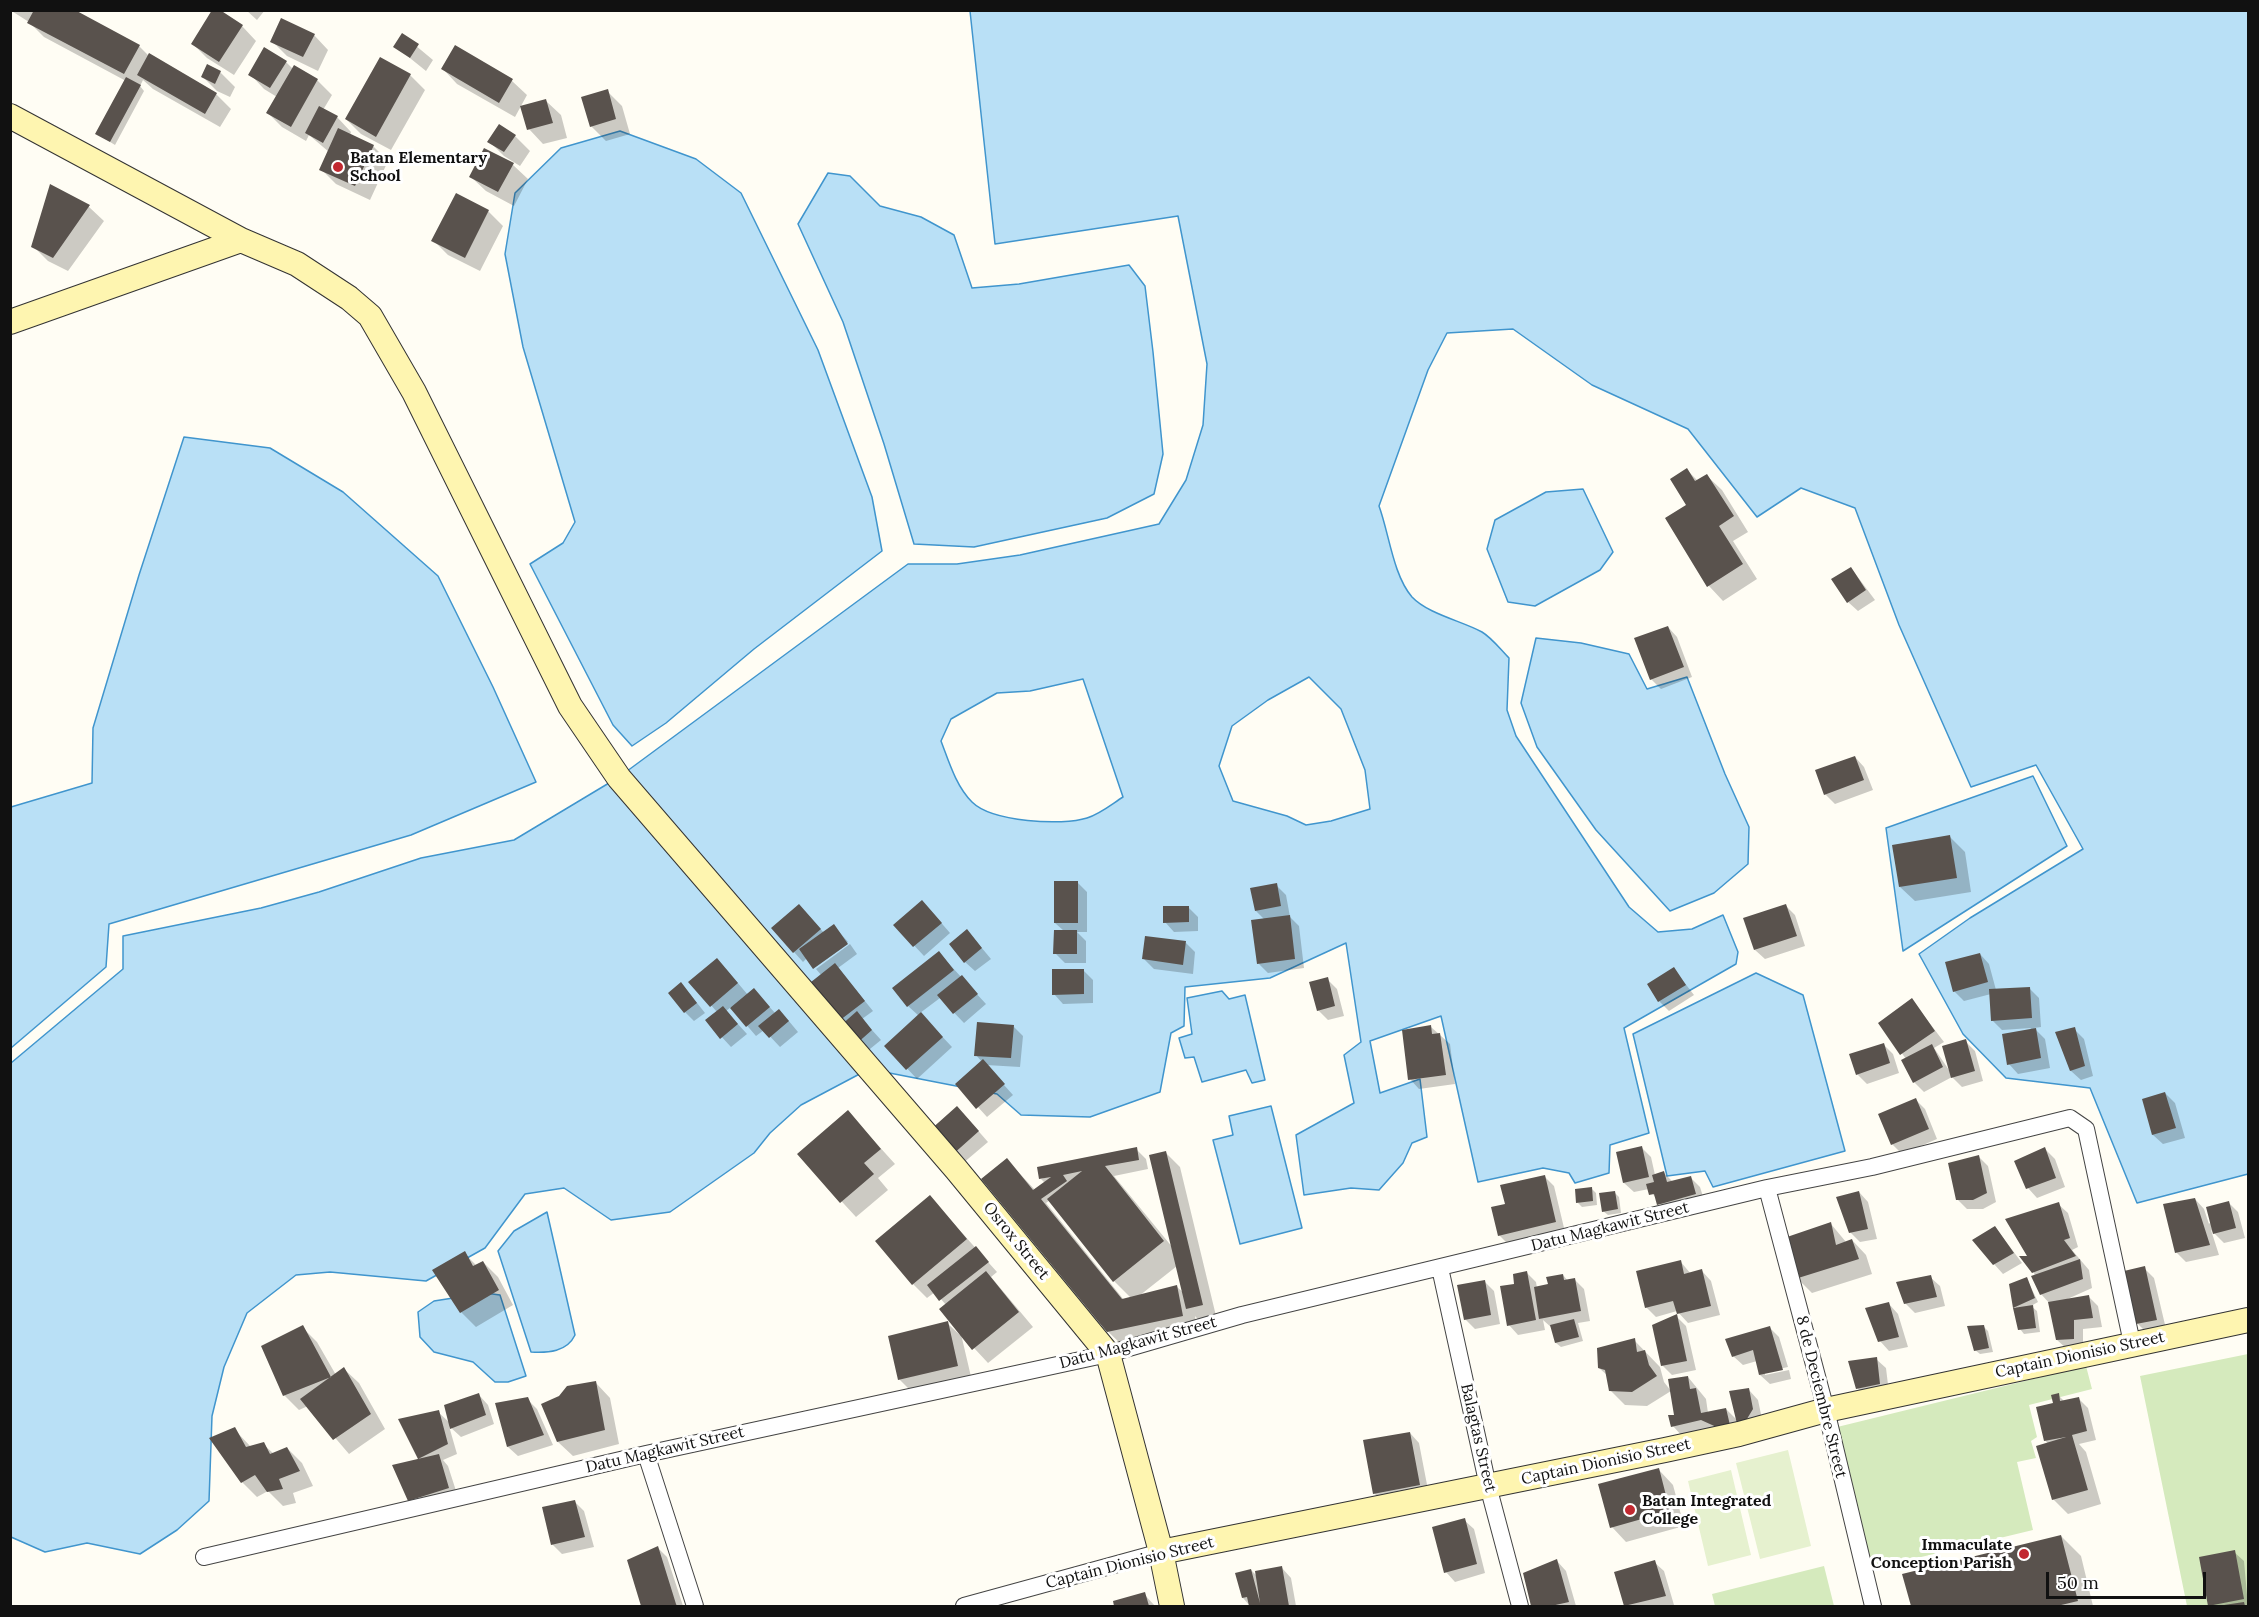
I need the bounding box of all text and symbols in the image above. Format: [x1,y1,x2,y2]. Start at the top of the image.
place label: Batan Elementary School [350,148,487,186]
marker: Batan Elementary School [331,160,345,174]
street label: Osrox Street [979,1198,1053,1284]
street label: Datu Magkawit Street [1529,1198,1691,1256]
street label: Datu Magkawit Street [1057,1313,1219,1373]
street label: 8 de Deciembre Street [1792,1314,1850,1480]
street label: Captain Dionisio Street [1994,1328,2166,1382]
street label: Balagtas Street [1456,1382,1500,1494]
street label: Datu Magkawit Street [584,1422,746,1478]
street label: Captain Dionisio Street [1520,1435,1692,1489]
place label: Batan Integrated College [1642,1491,1771,1529]
marker: Batan Integrated College [1623,1503,1637,1517]
street label: Captain Dionisio Street [1044,1533,1216,1593]
place label: Immaculate Conception Parish [1871,1535,2012,1573]
marker: Immaculate Conception Parish [2017,1547,2031,1561]
scale bar [2049,1560,2210,1598]
text: 50 m [2057,1571,2099,1594]

